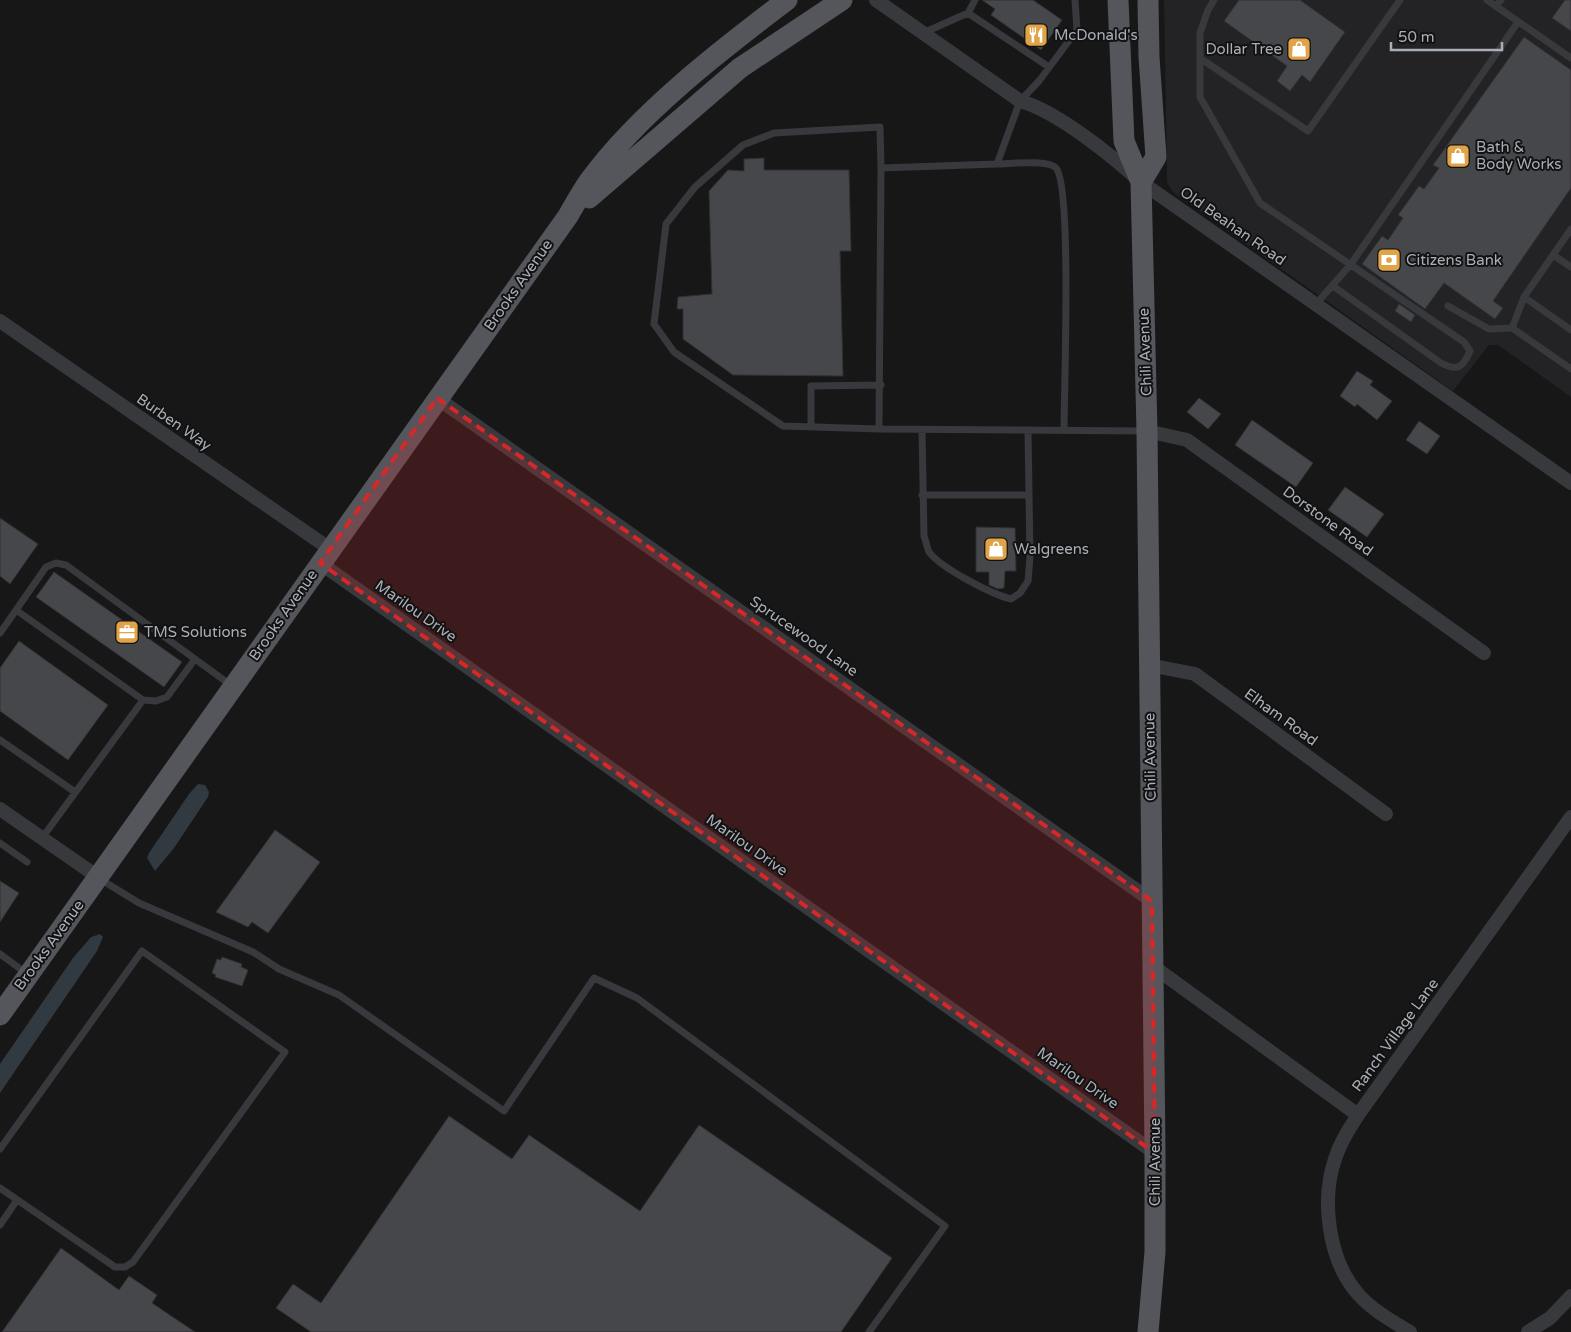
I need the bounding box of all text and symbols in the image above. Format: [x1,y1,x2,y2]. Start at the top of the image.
scale bar [1391,20,1502,52]
restaurant icon: McDonald's [1023,22,1049,48]
place label: McDonald's [1054,26,1138,44]
text: 50 m [1398,28,1435,46]
shop icon: Dollar Tree [1286,36,1312,62]
place label: Dollar Tree [1206,40,1282,58]
place label: Bath & Body Works [1476,138,1562,173]
shop icon: Bath & Body Works [1445,143,1471,169]
street label: Old Beahan Road [1177,183,1289,269]
street label: Brooks Avenue [480,236,556,334]
bank icon: Citizens Bank [1376,247,1402,273]
place label: Citizens Bank [1406,251,1502,269]
street label: Chili Avenue [1134,308,1156,396]
street label: Burben Way [133,390,215,454]
street label: Dorstone Road [1279,482,1377,560]
shop icon: Walgreens [983,536,1009,562]
place label: Walgreens [1014,540,1089,558]
street label: Brooks Avenue [245,566,321,664]
street label: Marilou Drive [372,576,460,646]
street label: Sprucewood Lane [746,592,862,680]
office icon: TMS Solutions [114,619,140,645]
place label: TMS Solutions [144,623,247,641]
street label: Elham Road [1241,684,1321,750]
street label: Chili Avenue [1140,713,1160,801]
street label: Marilou Drive [703,810,791,880]
street label: Brooks Avenue [10,896,88,994]
street label: Ranch Village Lane [1348,975,1442,1095]
street label: Marilou Drive [1034,1043,1122,1113]
street label: Chili Avenue [1146,1118,1164,1206]

